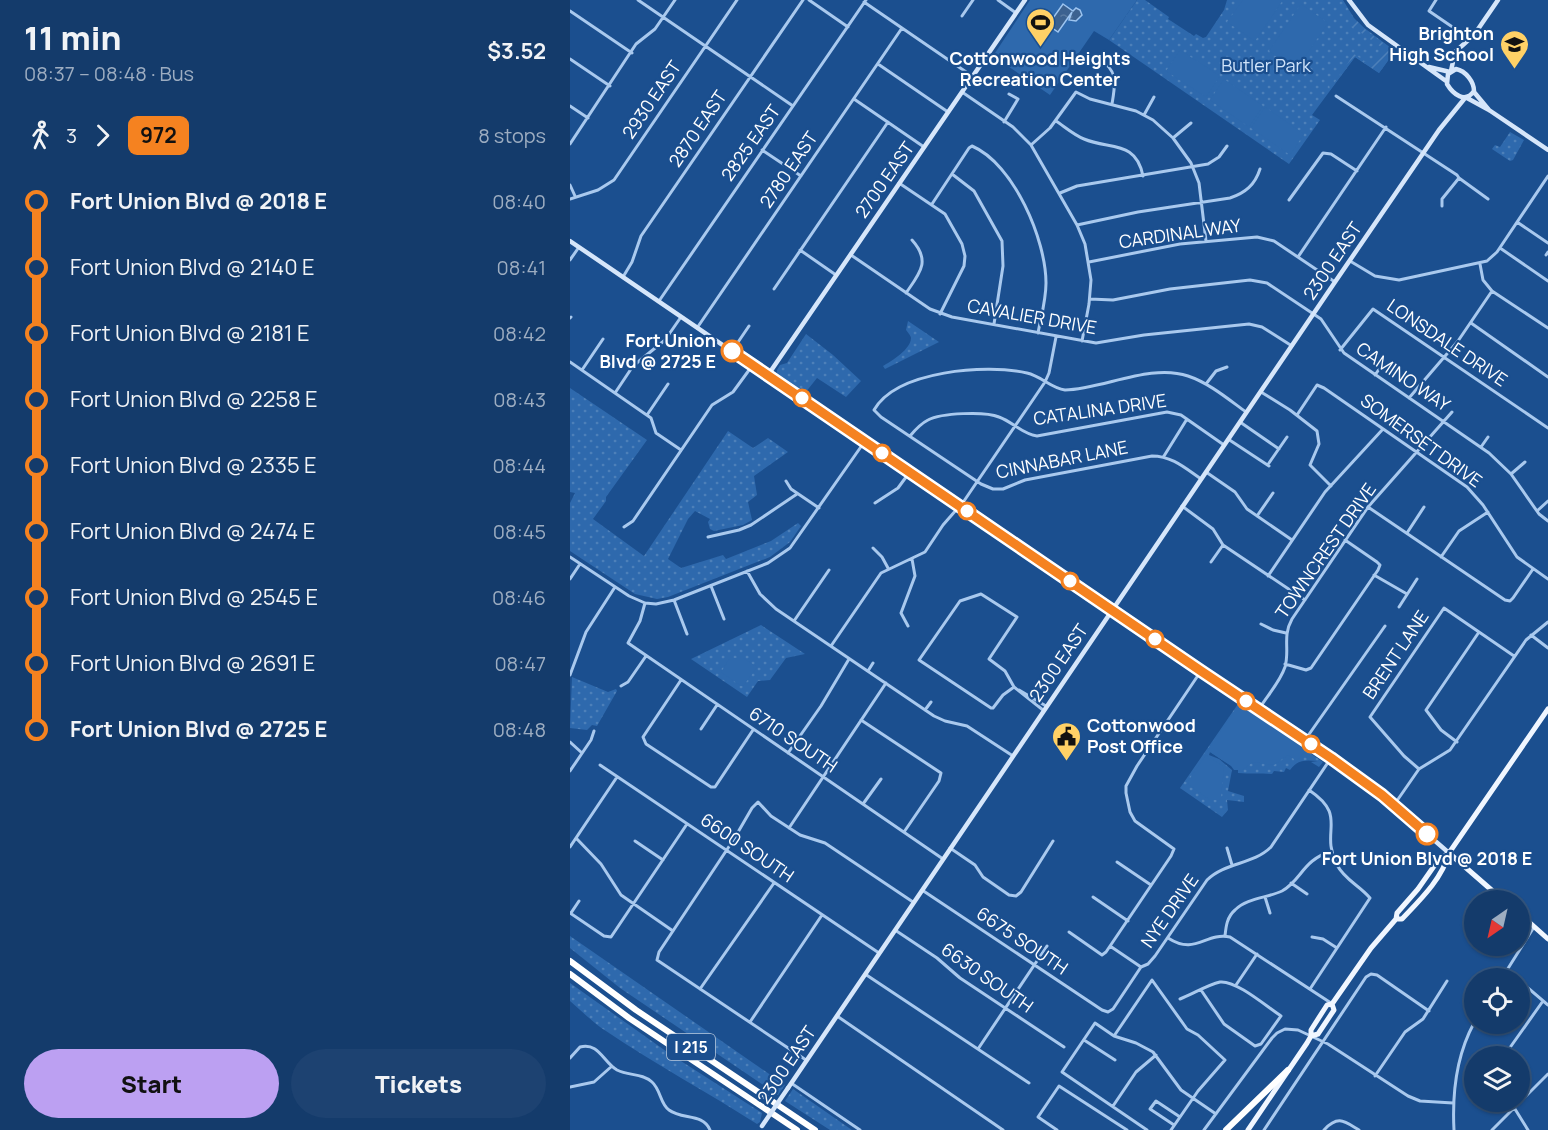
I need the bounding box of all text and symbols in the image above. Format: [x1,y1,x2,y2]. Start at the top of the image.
sports icon: Cottonwood Heights Recreation Center [1024,6,1056,48]
text: 11 min [24,15,122,60]
place label: Brighton High School [1389,21,1494,66]
school or university icon: Brighton High School [1499,28,1531,70]
text: $3.52 [487,36,546,66]
place label: Cottonwood Heights Recreation Center [949,46,1131,91]
park label: Butler Park [1221,53,1312,77]
street label: 2930 EAST [616,56,686,143]
text: 08:37 – 08:48 · Bus [24,60,194,87]
street label: 2870 EAST [663,85,732,171]
street label: 2825 EAST [715,99,785,185]
icon: walk [24,119,57,152]
icon: forward [86,119,119,152]
text: 972 [140,121,177,149]
text: 3 [66,122,77,149]
text: 8 stops [478,122,546,149]
street label: 2780 EAST [754,126,823,212]
street label: 2700 EAST [849,136,919,222]
text: Fort Union Blvd @ 2018 E [70,186,327,216]
text: 08:40 [492,188,546,215]
street label: CARDINAL WAY [1117,212,1243,253]
street label: 2300 EAST [1297,217,1367,304]
text: Fort Union Blvd @ 2140 E [70,252,315,282]
text: 08:41 [497,254,546,281]
street label: CAVALIER DRIVE [966,293,1099,339]
street label: LONSDALE DRIVE [1383,293,1512,391]
text: Fort Union Blvd @ 2181 E [70,318,310,348]
text: 08:42 [493,320,546,347]
place label: Fort Union Blvd @ 2725 E [600,328,716,373]
street label: CAMINO WAY [1352,336,1456,417]
marker: Fort Union Blvd @ 2725 E [721,340,743,362]
text: Fort Union Blvd @ 2258 E [70,384,318,414]
text: 08:43 [493,386,546,413]
street label: CATALINA DRIVE [1032,388,1168,430]
street label: SOMERSET DRIVE [1356,388,1487,492]
unlabelled marker [793,389,811,407]
street label: CINNABAR LANE [994,434,1130,484]
unlabelled marker [873,444,891,462]
text: Fort Union Blvd @ 2335 E [70,450,317,480]
text: 08:44 [492,452,546,479]
street label: TOWNCREST DRIVE [1269,478,1381,623]
unlabelled marker [958,502,976,520]
text: Fort Union Blvd @ 2474 E [70,516,315,546]
text: 08:45 [493,518,546,545]
unlabelled marker [1061,572,1079,590]
text: Fort Union Blvd @ 2545 E [70,582,318,612]
text: 08:46 [492,584,546,611]
street label: BRENT LANE [1357,605,1434,703]
street label: 2300 EAST [1023,619,1093,706]
unlabelled marker [1146,630,1164,648]
text: Fort Union Blvd @ 2691 E [70,648,315,678]
text: 08:47 [494,650,546,677]
unlabelled marker [1237,692,1255,710]
street label: 6710 SOUTH [745,701,842,778]
place label: Cottonwood Post Office [1087,713,1196,758]
text: Fort Union Blvd @ 2725 E [70,714,327,744]
text: 08:48 [493,716,546,743]
public building icon: Cottonwood Post Office [1050,720,1082,762]
unlabelled marker [1302,735,1320,753]
street label: 6600 SOUTH [696,807,799,887]
marker: Fort Union Blvd @ 2018 E [1416,823,1438,845]
place label: Fort Union Blvd @ 2018 E [1322,846,1532,870]
street label: NYE DRIVE [1135,869,1203,952]
north arrow [1464,890,1530,956]
map controls [1464,890,1530,1112]
street label: 6675 SOUTH [972,901,1073,980]
street label: 6630 SOUTH [937,937,1038,1018]
button: locate [1464,968,1530,1034]
street label: 2300 EAST [751,1021,821,1108]
road number: I 215 [667,1034,715,1060]
button: layers [1464,1046,1530,1112]
button: Start [24,1049,279,1118]
button: Tickets [291,1049,546,1118]

